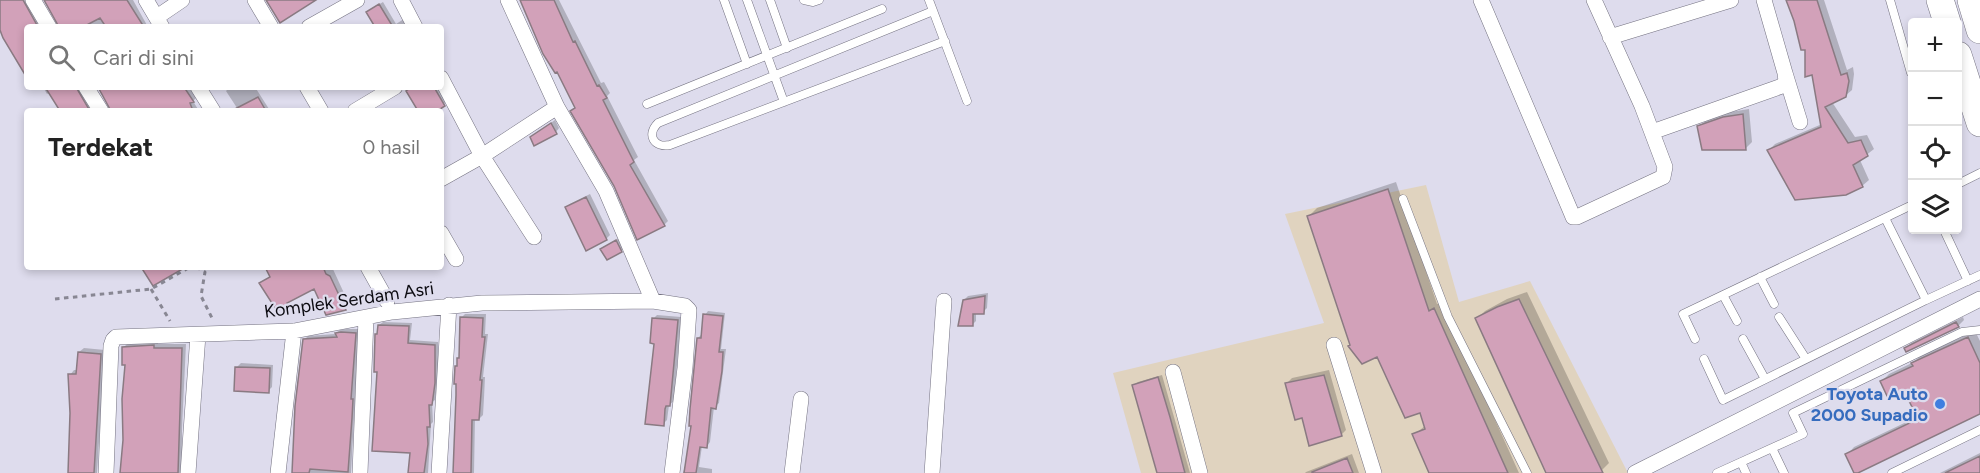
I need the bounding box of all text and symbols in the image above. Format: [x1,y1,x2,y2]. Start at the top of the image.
map controls [1908,18,1962,234]
button: + [1908,18,1962,72]
search box [24,24,444,90]
icon: search [45,41,78,74]
text: Cari di sini [93,44,194,71]
button: − [1908,72,1962,126]
button: locate [1908,126,1962,180]
text: Terdekat [48,131,153,163]
text: 0 hasil [363,135,420,159]
button: layers [1908,180,1962,234]
street label: Komplek Serdam Asri [263,277,435,323]
place label: Toyota Auto 2000 Supadio [1811,383,1928,426]
marker: Toyota Auto 2000 Supadio [1933,397,1947,411]

